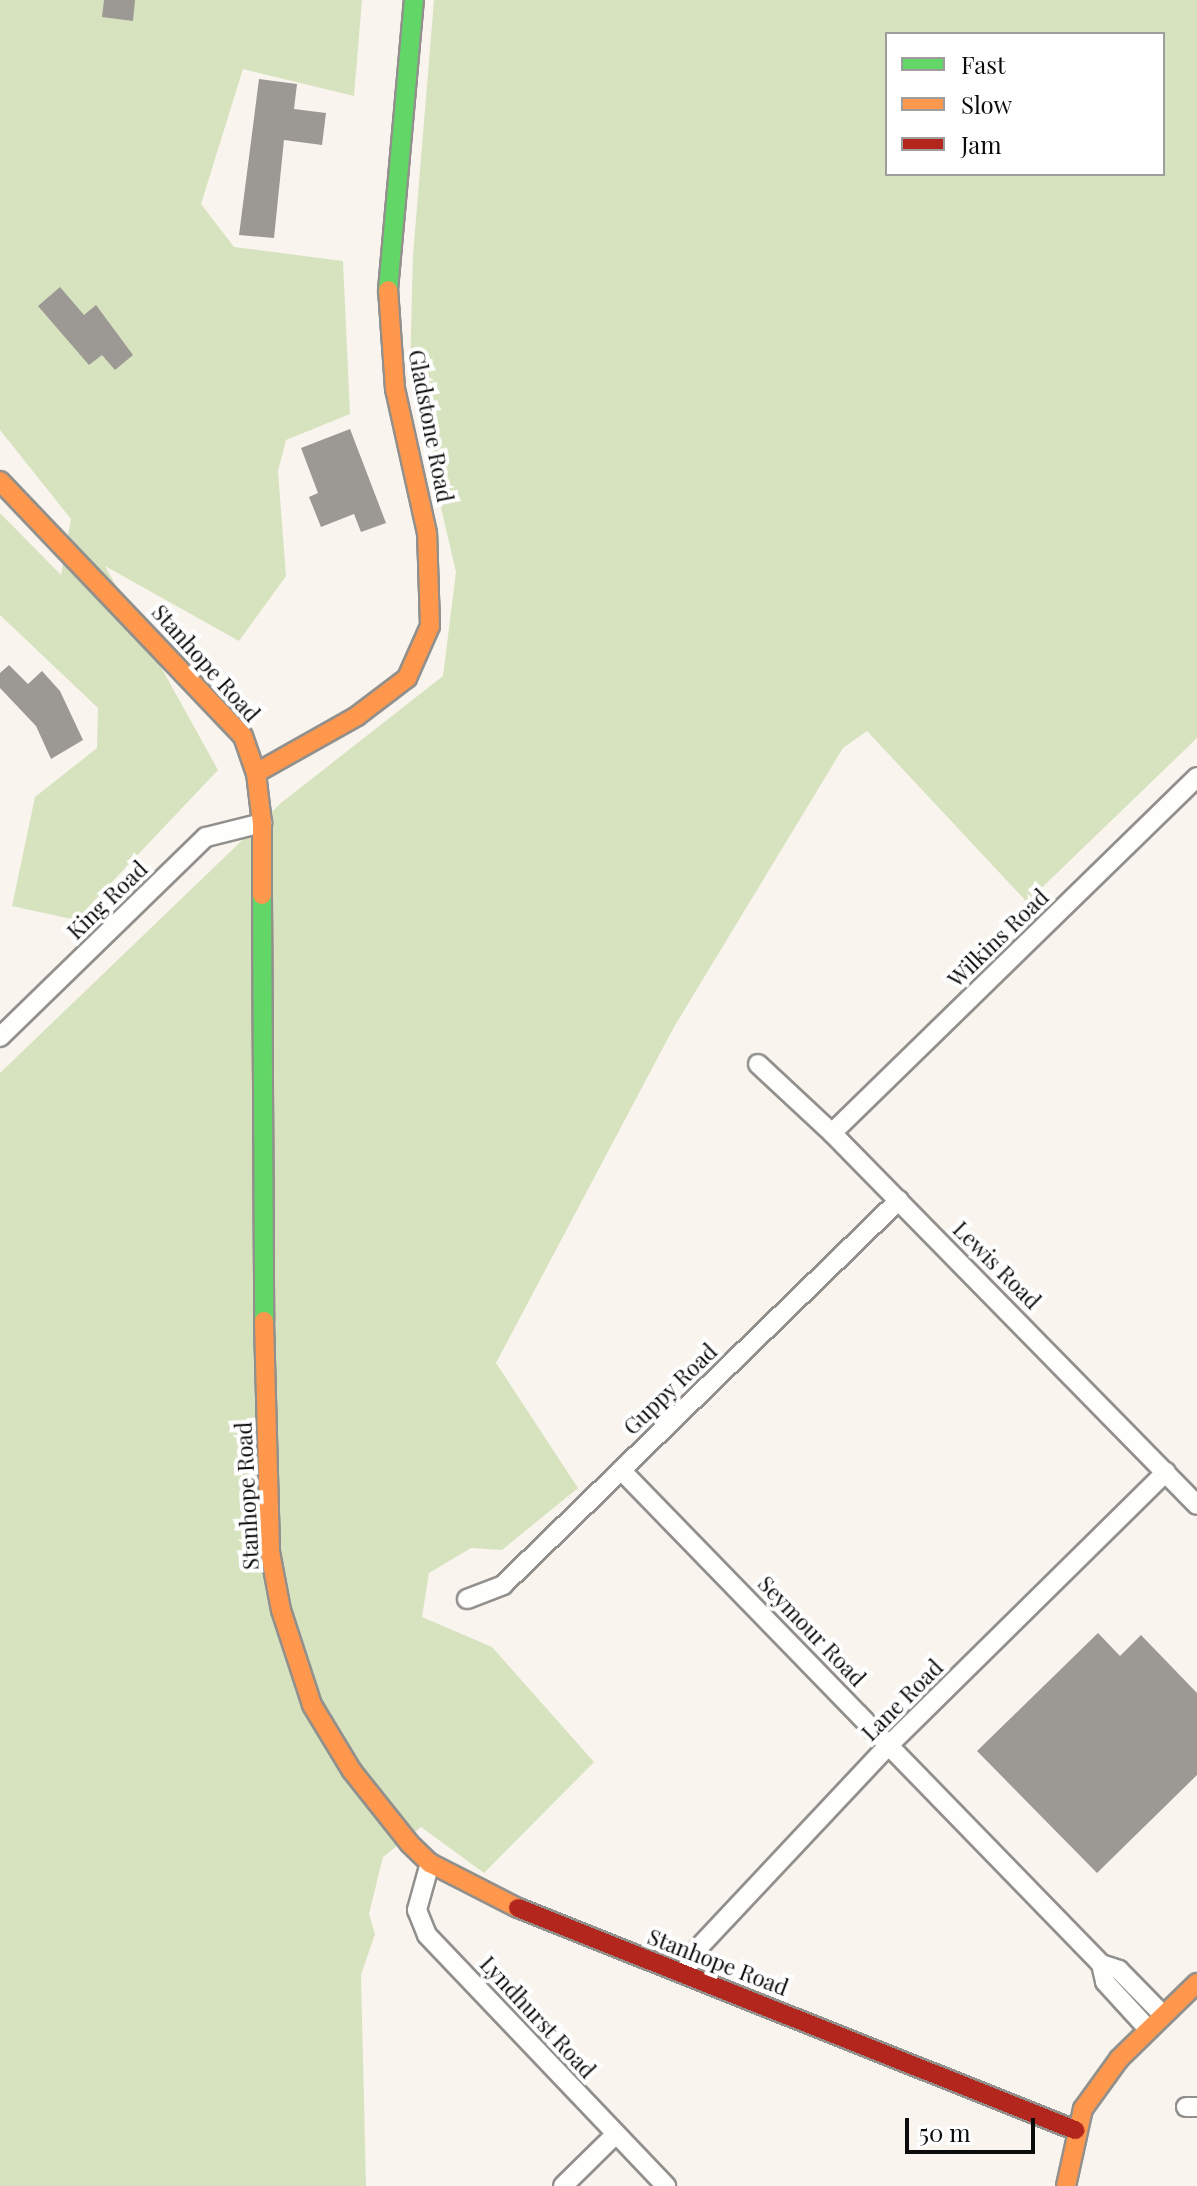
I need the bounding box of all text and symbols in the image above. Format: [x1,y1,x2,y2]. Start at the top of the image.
legend [885,32,1165,176]
text: Fast [961,48,1006,80]
text: Slow [961,88,1012,120]
text: Jam [961,128,1002,160]
street label: Gladstone Road [403,347,459,505]
street label: Stanhope Road [147,599,265,727]
street label: King Road [62,855,152,945]
street label: Wilkins Road [942,884,1054,992]
street label: Lewis Road [948,1216,1046,1314]
street label: Guppy Road [618,1338,722,1440]
street label: Stanhope Road [230,1421,264,1571]
street label: Seymour Road [753,1570,871,1692]
street label: Lane Road [856,1654,948,1746]
street label: Stanhope Road [644,1923,792,2001]
street label: Lyndhurst Road [475,1950,601,2084]
scale bar [909,2102,1039,2152]
text: 50 m [919,2116,971,2148]

